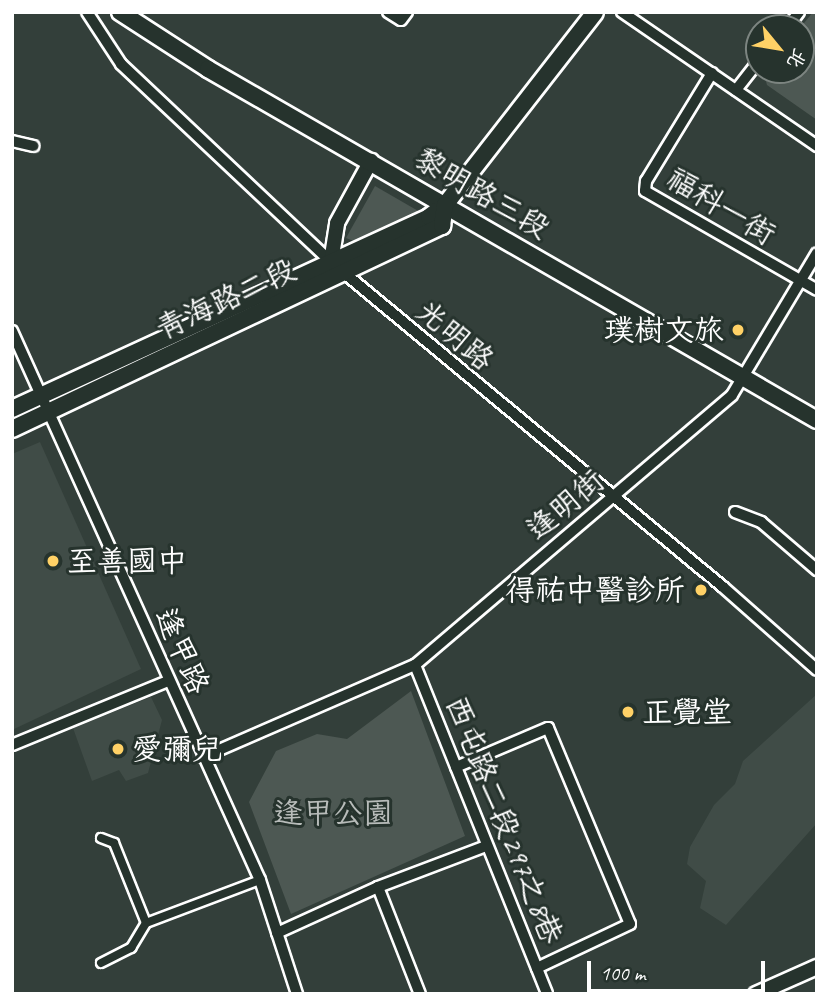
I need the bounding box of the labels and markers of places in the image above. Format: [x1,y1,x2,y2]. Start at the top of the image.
place label: 璞樹文旅 [604,312,724,348]
marker: 璞樹文旅 [730,322,746,338]
place label: 至善國中 [67,543,187,579]
marker: 至善國中 [45,553,61,569]
place label: 得祐中醫診所 [505,572,685,608]
marker: 得祐中醫診所 [691,580,711,600]
place label: 正覺堂 [642,694,732,730]
marker: 正覺堂 [620,704,636,720]
place label: 愛彌兒 [132,731,222,767]
marker: 愛彌兒 [110,741,126,757]

